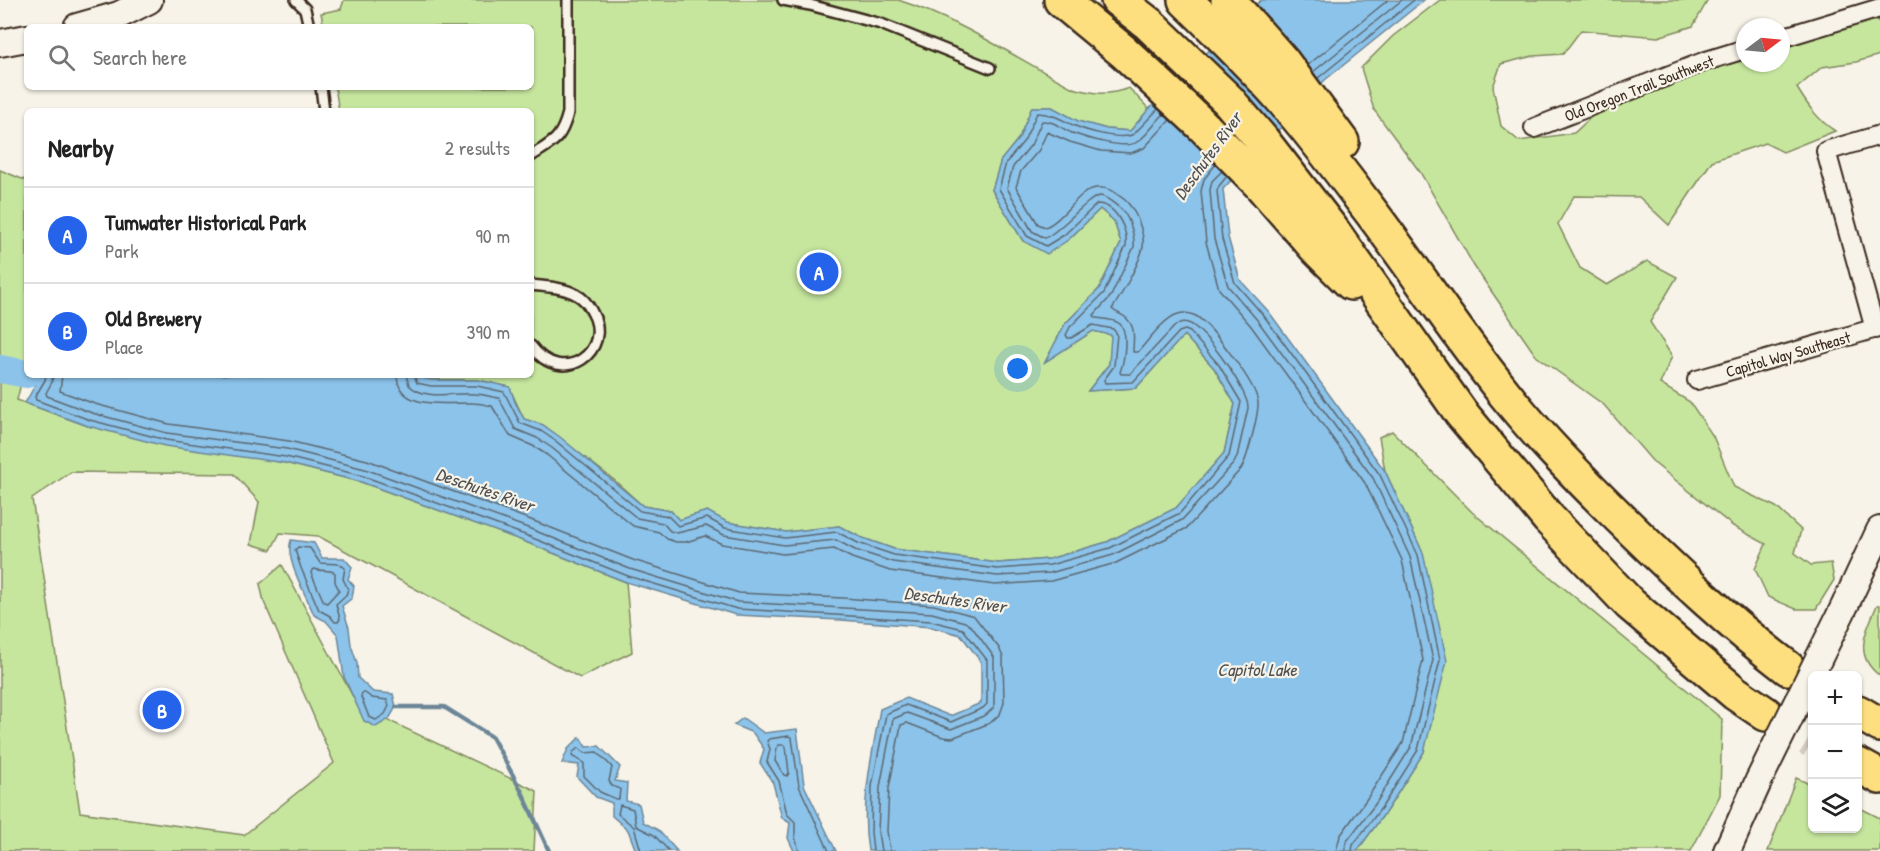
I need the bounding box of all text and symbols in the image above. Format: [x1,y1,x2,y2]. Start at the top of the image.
north arrow [1736,18,1790,72]
search box [24,24,534,90]
icon: search [45,41,78,74]
text: Search here [93,42,187,72]
street label: Old Oregon Trail Southwest [1561,49,1717,127]
water label: Deschutes River [1167,105,1249,204]
text: Nearby [48,130,114,165]
text: 2 results [445,134,510,161]
text: Tumwater Historical Park [105,207,306,237]
text: A [63,222,72,249]
text: 90 m [476,222,510,249]
text: Park [105,237,138,264]
pin: A [800,250,838,294]
text: Old Brewery [105,303,202,333]
text: B [62,318,73,345]
text: 390 m [467,318,510,345]
street label: Capitol Way Southeast [1723,326,1853,382]
text: Place [105,333,144,360]
your location [1003,354,1032,383]
water label: Deschutes River [433,461,540,519]
water label: Deschutes River [903,580,1010,619]
water label: Capitol Lake [1217,657,1298,682]
map controls [1808,671,1862,833]
button: + [1808,671,1862,725]
pin: B [142,688,182,732]
button: − [1808,725,1862,779]
button: layers [1808,779,1862,833]

